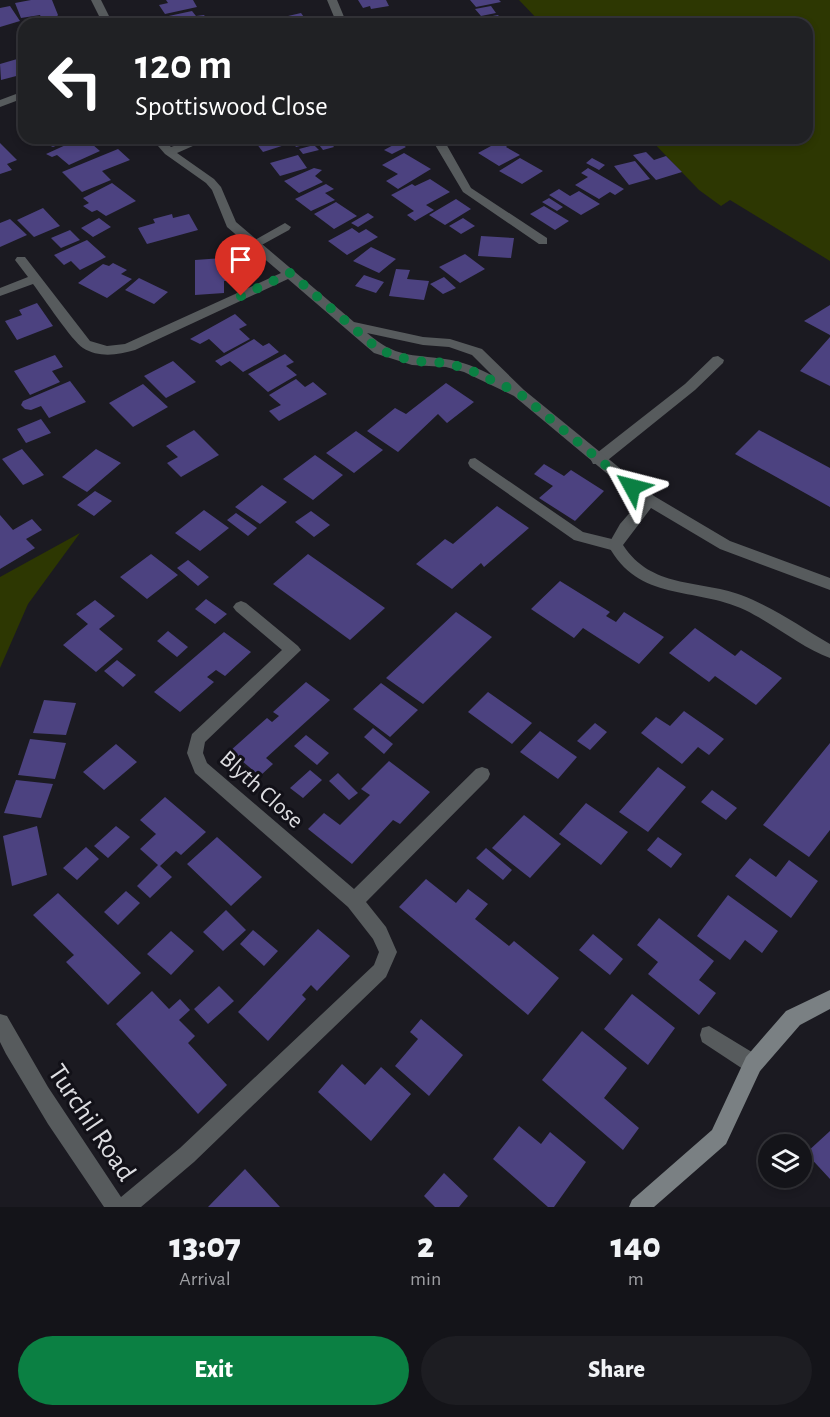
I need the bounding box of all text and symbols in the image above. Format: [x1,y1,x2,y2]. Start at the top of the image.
icon: left [36,42,114,120]
text: 120 m [135,44,232,86]
text: Spottiswood Close [135,93,328,120]
pin [215,234,266,296]
icon: arrive [224,243,257,276]
position arrow [600,455,664,519]
street label: Blyth Close [215,746,308,833]
street label: Turchil Road [42,1060,140,1186]
map controls [758,1134,812,1188]
button: layers [758,1134,812,1188]
text: 13:07 [169,1228,241,1264]
text: 2 [417,1228,434,1264]
text: 140 [610,1228,661,1264]
text: Arrival [179,1269,231,1289]
text: min [410,1269,441,1289]
text: m [628,1269,644,1289]
button: Exit [18,1336,409,1405]
button: Share [421,1336,812,1405]

